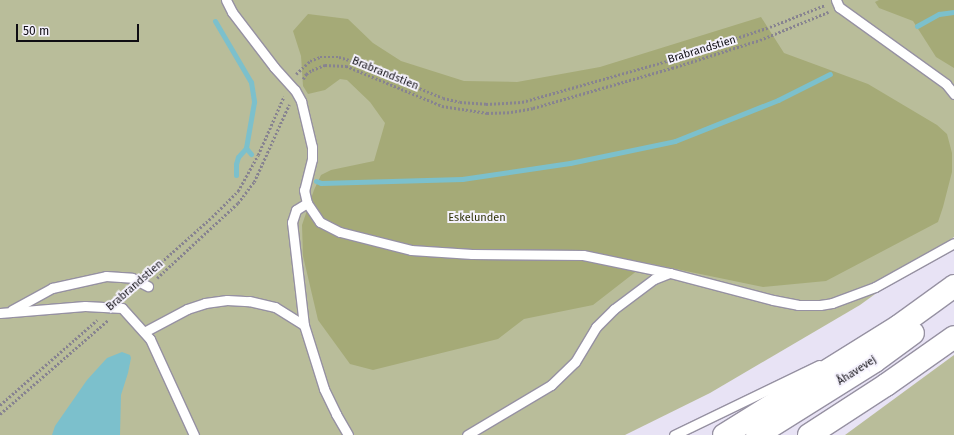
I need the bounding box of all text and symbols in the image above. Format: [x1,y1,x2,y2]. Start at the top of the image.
scale bar [18,16,141,42]
text: 50 m [23,24,49,38]
street label: Brabrandstien [666,33,738,67]
street label: Brabrandstien [350,55,420,93]
park label: Eskelunden [448,211,506,225]
street label: Brabrandstien [104,258,166,314]
street label: Åhavevej [835,353,879,389]

